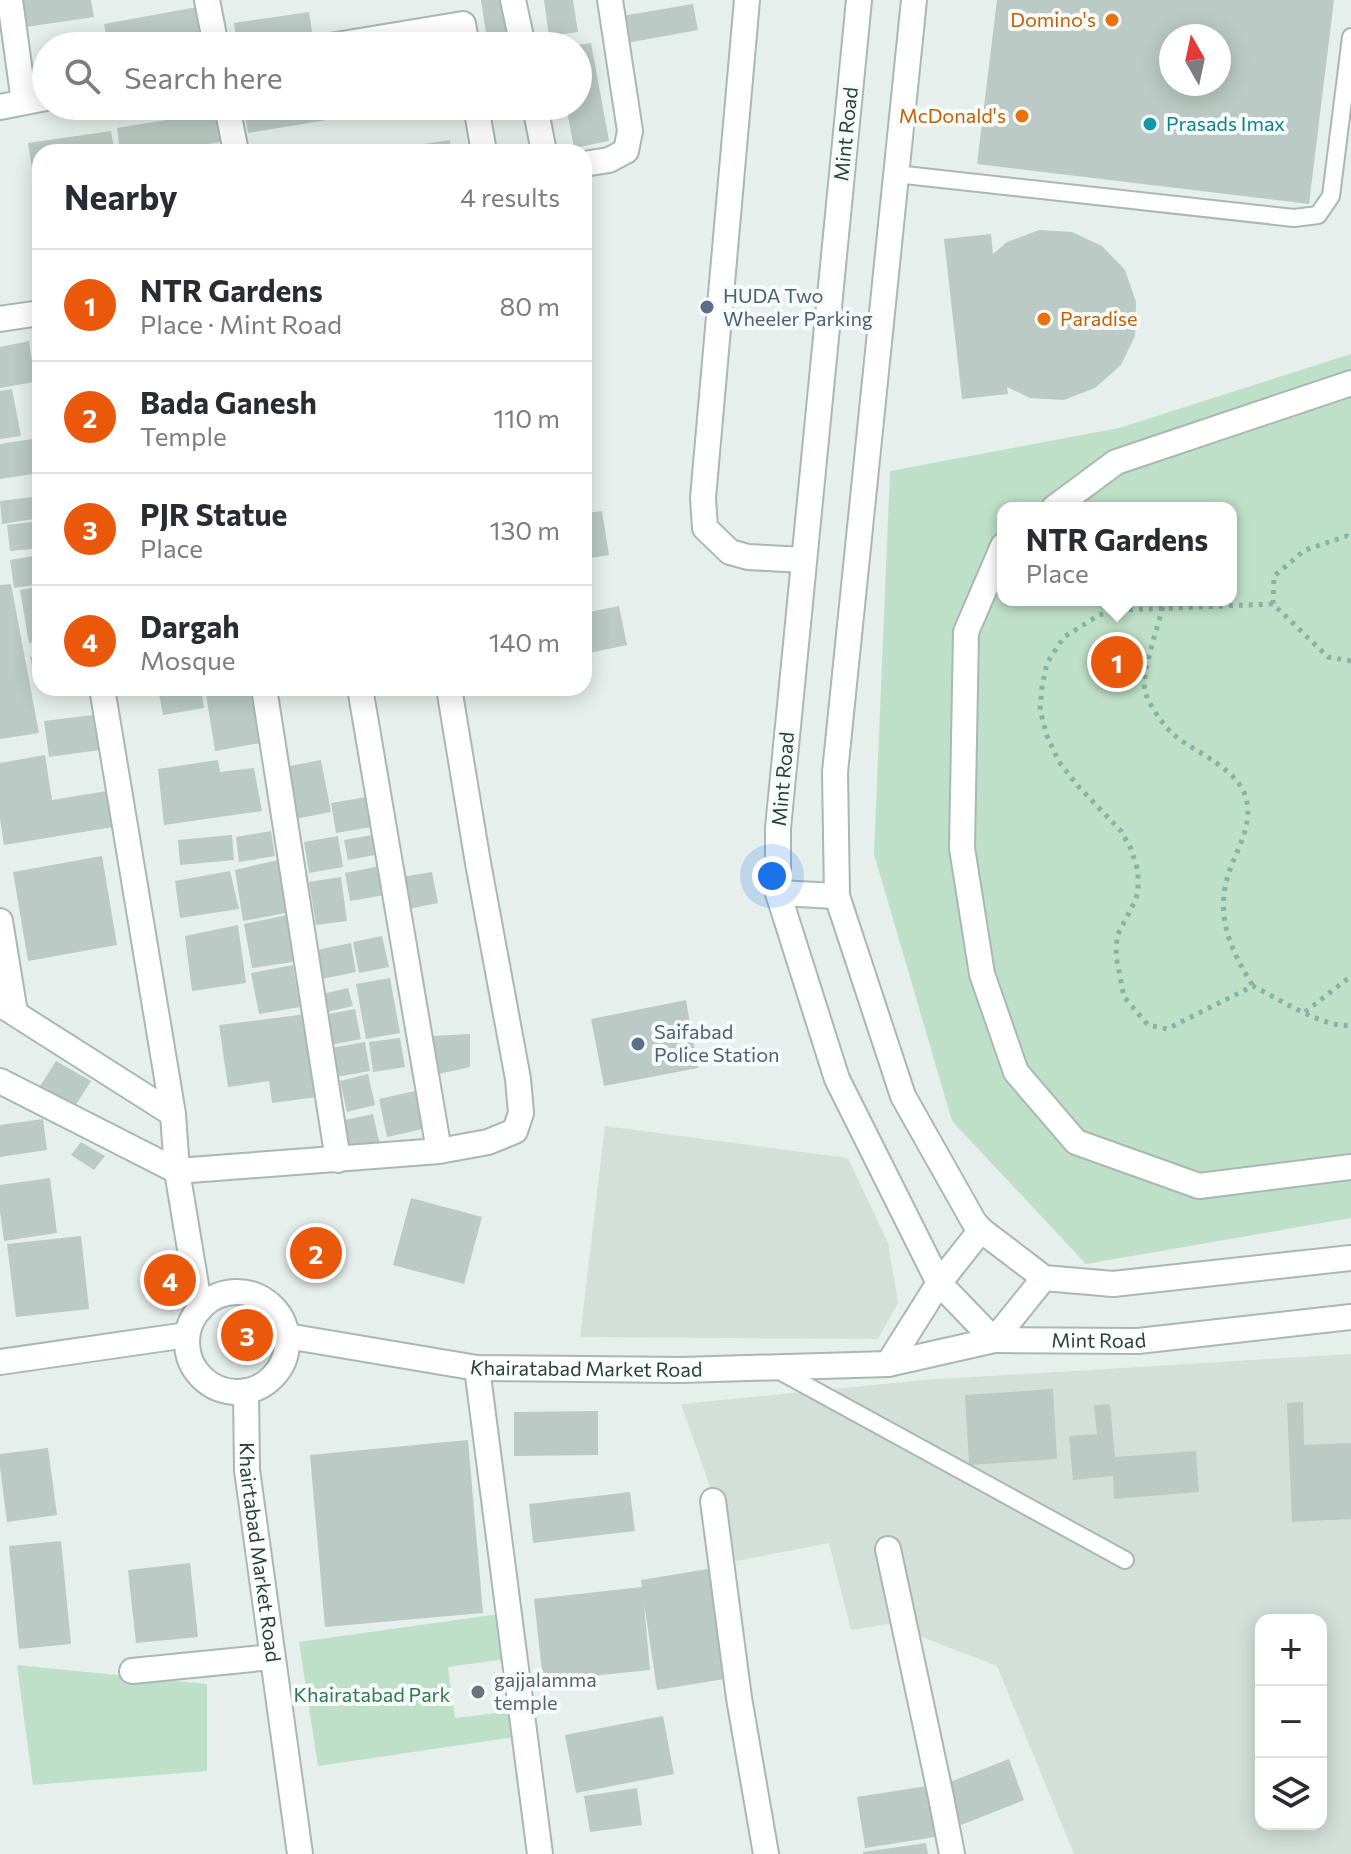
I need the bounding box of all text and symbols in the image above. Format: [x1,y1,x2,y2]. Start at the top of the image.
place label: Domino's [1010,7,1096,31]
marker: Domino's [1103,11,1121,29]
north arrow [1159,24,1231,96]
search box [32,32,592,120]
icon: search [60,54,104,98]
text: Search here [124,58,283,95]
street label: Mint Road [828,86,862,182]
place label: McDonald's [899,103,1006,127]
marker: McDonald's [1013,107,1031,125]
place label: Prasads Imax [1166,111,1285,135]
marker: Prasads Imax [1141,115,1159,133]
text: Nearby [64,175,178,217]
text: 4 results [460,181,560,212]
text: NTR Gardens [140,271,323,308]
place label: HUDA Two Wheeler Parking [723,283,873,330]
text: 1 [84,290,96,321]
text: 80 m [500,290,560,321]
marker: HUDA Two Wheeler Parking [698,298,716,316]
place label: Paradise [1060,306,1138,330]
text: Place · Mint Road [140,308,342,339]
marker: Paradise [1035,310,1053,328]
text: Bada Ganesh [140,383,317,420]
text: 2 [83,402,97,433]
text: 110 m [493,402,560,433]
text: Temple [140,420,227,451]
text: PJR Statue [140,495,287,532]
popup [997,502,1237,606]
text: 3 [82,514,98,545]
text: 130 m [489,514,560,545]
text: NTR Gardens [1026,520,1208,557]
text: Place [140,532,203,563]
text: Place [1026,557,1089,588]
text: Dargah [140,607,240,644]
text: 4 [82,626,98,657]
text: 140 m [489,626,560,657]
pin: 1 [1091,632,1143,692]
text: Mosque [140,644,235,675]
street label: Mint Road [766,731,798,827]
your location [752,856,792,896]
place label: Saifabad Police Station [654,1019,780,1066]
marker: Saifabad Police Station [629,1035,647,1053]
pin: 2 [290,1223,342,1283]
pin: 4 [144,1250,196,1310]
pin: 3 [221,1305,273,1365]
street label: Mint Road [1051,1327,1147,1352]
street label: Khairatabad Market Road [469,1354,703,1381]
street label: Khairtabad Market Road [236,1442,286,1664]
map controls [1255,1614,1327,1830]
button: + [1255,1614,1327,1686]
place label: gajjalamma temple [494,1667,597,1714]
park label: Khairatabad Park [294,1682,451,1706]
marker: gajjalamma temple [469,1683,487,1701]
button: − [1255,1686,1327,1758]
button: layers [1255,1758,1327,1830]

